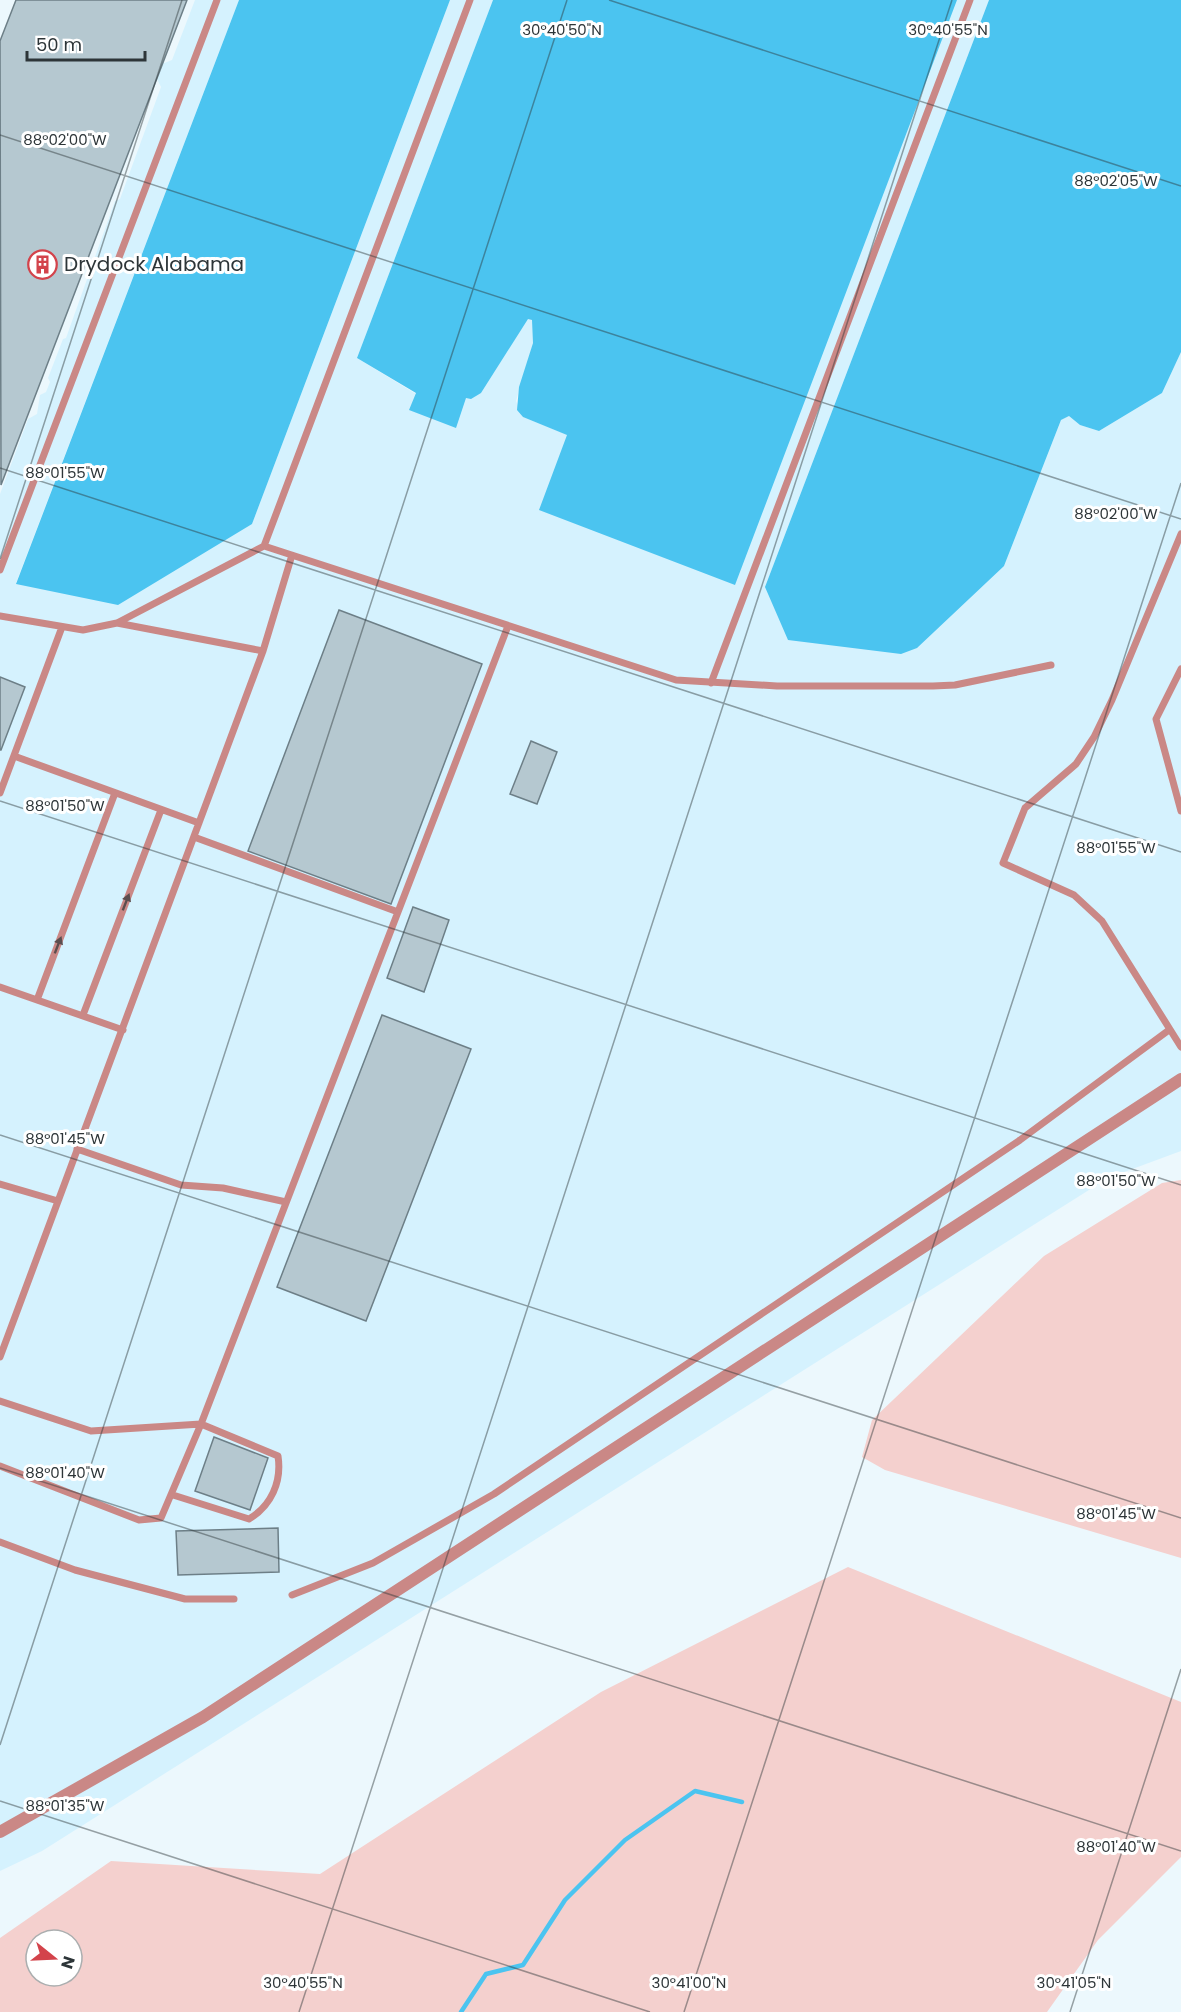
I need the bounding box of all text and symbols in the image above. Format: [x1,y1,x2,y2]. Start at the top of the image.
text: 30°40'50"N [522,19,602,40]
text: 30°40'55"N [908,19,988,40]
scale bar [27,24,146,62]
text: 50 m [36,32,82,57]
text: 88°02'00"W [23,129,107,150]
text: 88°02'05"W [1074,170,1158,191]
building icon: Drydock Alabama [27,248,59,280]
place label: Drydock Alabama [64,250,244,278]
text: 88°01'55"W [25,462,105,483]
text: 88°02'00"W [1074,503,1158,524]
text: 88°01'50"W [25,795,105,816]
text: 88°01'55"W [1076,837,1156,858]
one-way arrow [122,893,131,911]
one-way arrow [53,936,63,954]
text: 88°01'45"W [25,1128,105,1149]
text: 88°01'50"W [1076,1170,1156,1191]
text: 88°01'40"W [25,1462,105,1483]
text: 88°01'45"W [1076,1503,1156,1524]
text: 88°01'35"W [26,1795,105,1816]
text: 88°01'40"W [1076,1836,1156,1857]
north arrow [24,1928,84,1988]
text: N [55,1953,81,1972]
text: 30°40'55"N [263,1972,343,1993]
text: 30°41'00"N [652,1972,726,1993]
text: 30°41'05"N [1037,1972,1111,1993]

